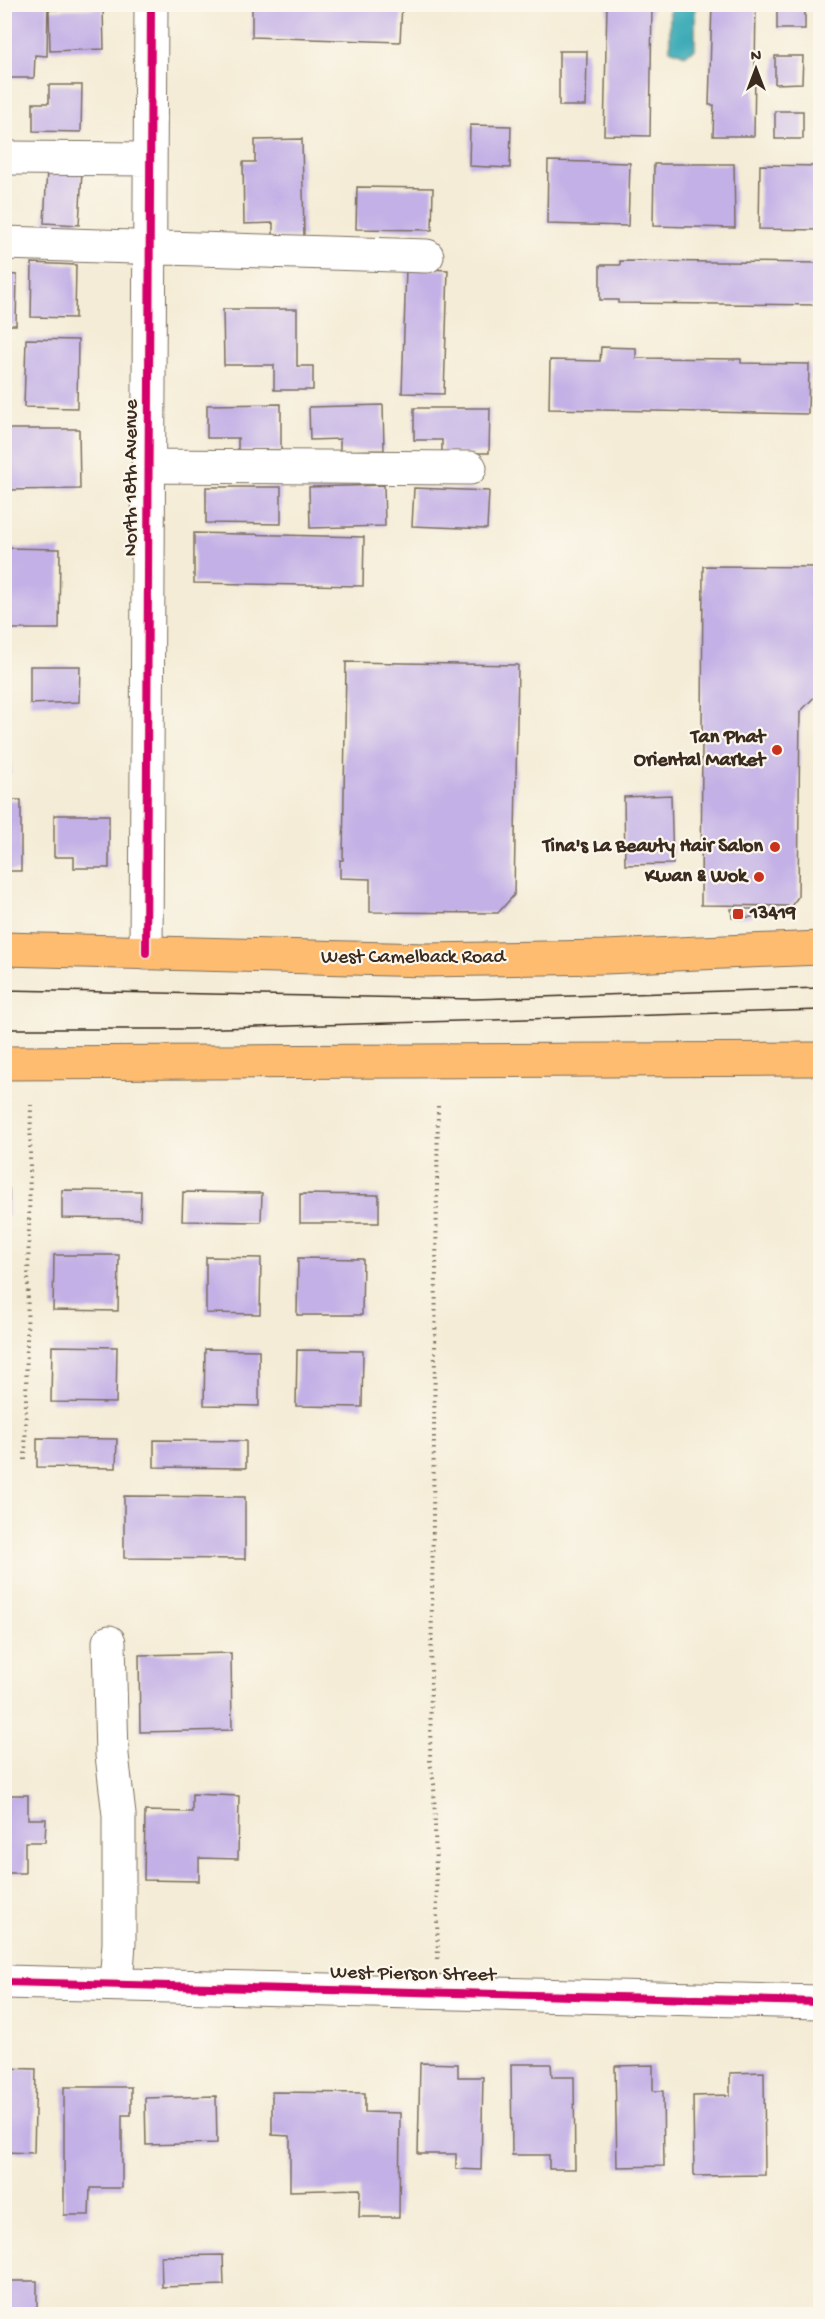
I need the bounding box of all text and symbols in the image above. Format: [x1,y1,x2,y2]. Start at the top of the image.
north arrow [726,39,786,99]
text: N [751,48,762,67]
street label: North 18th Avenue [121,399,144,556]
place label: Tan Phat Oriental Market [634,727,767,773]
marker: Tan Phat Oriental Market [770,743,784,757]
place label: Tina's La Beauty Hair Salon [541,836,763,859]
marker: Tina's La Beauty Hair Salon [768,840,782,854]
place label: Kwan & Wok [644,866,749,889]
marker: Kwan & Wok [752,870,766,884]
place label: 13419 [749,903,796,926]
marker: 13419 [731,907,745,921]
street label: West Camelback Road [321,947,507,970]
street label: West Pierson Street [330,1962,498,1988]

